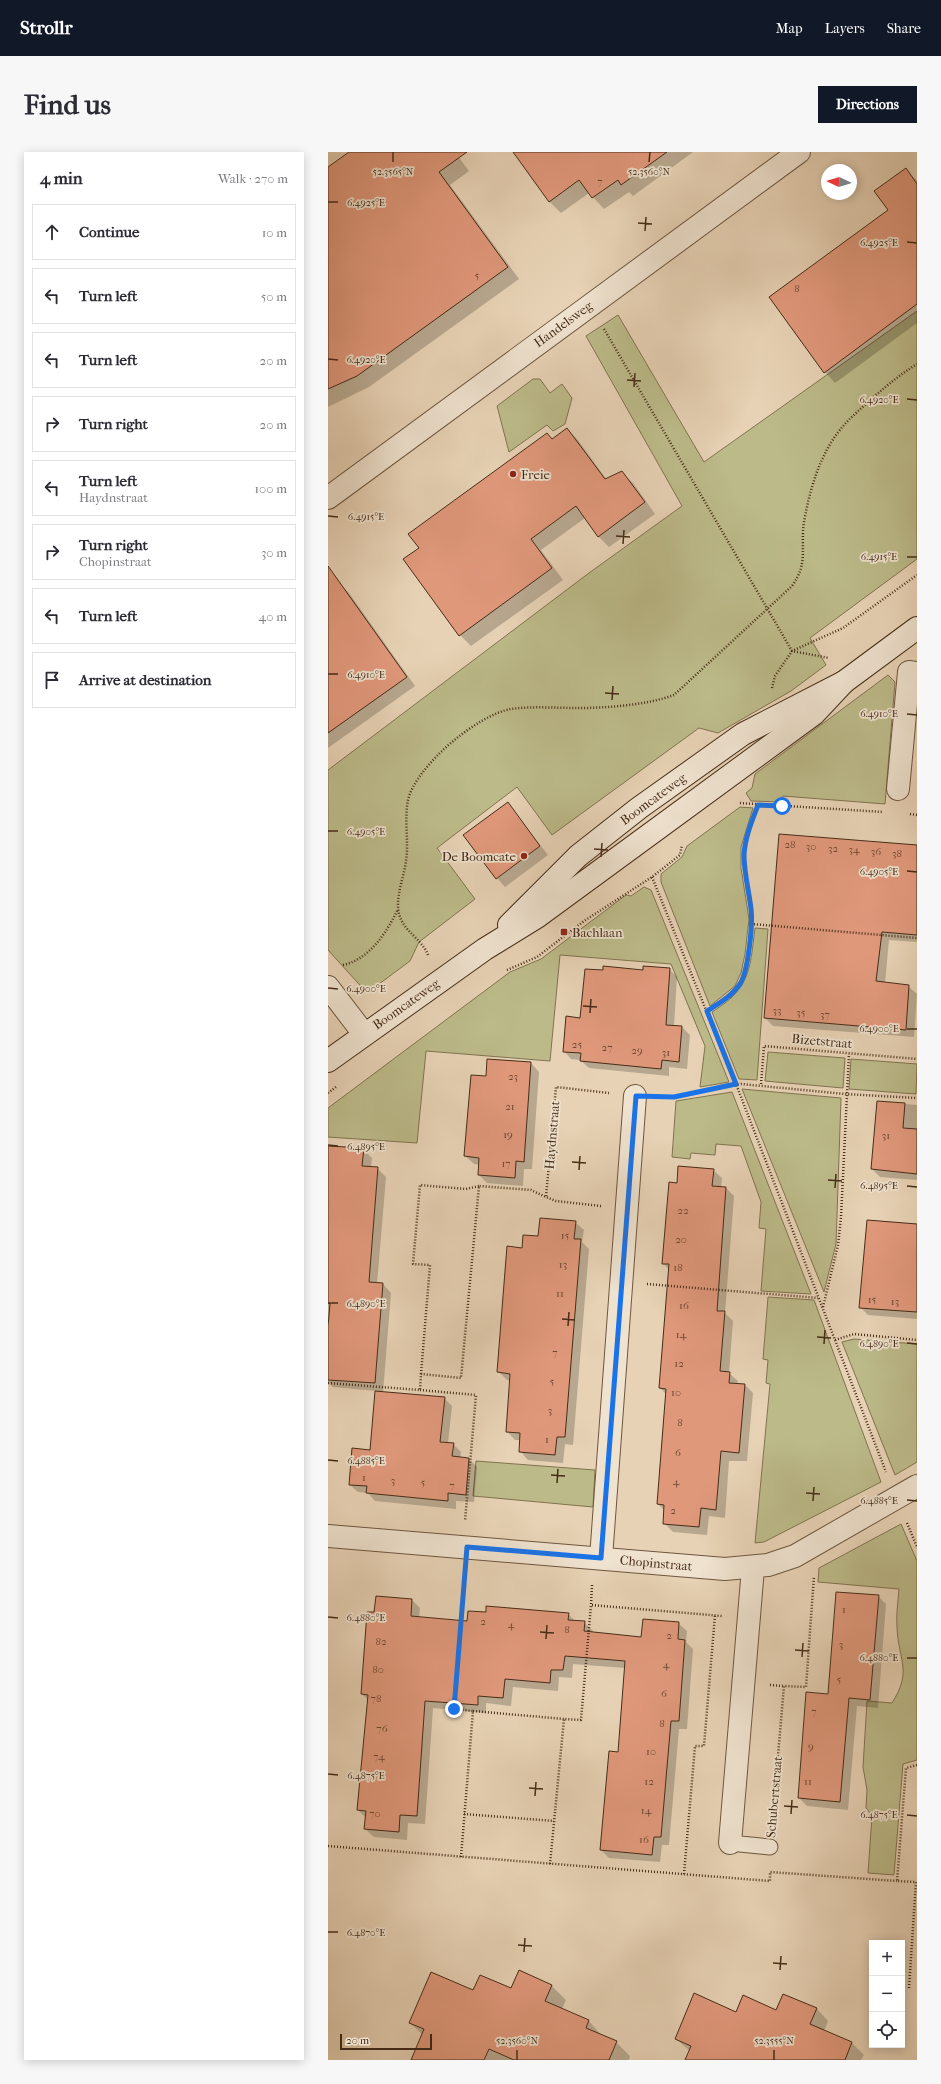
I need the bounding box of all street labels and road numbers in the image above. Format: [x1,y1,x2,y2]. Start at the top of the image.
street label: Handelsweg [531,297,596,350]
street label: Boomcateweg [617,769,690,828]
street label: Boomcateweg [370,975,443,1032]
street label: Bizetstraat [791,1031,853,1051]
street label: Haydnstraat [542,1100,563,1170]
street label: Chopinstraat [619,1552,693,1574]
street label: Schubertstraat [763,1755,785,1838]

